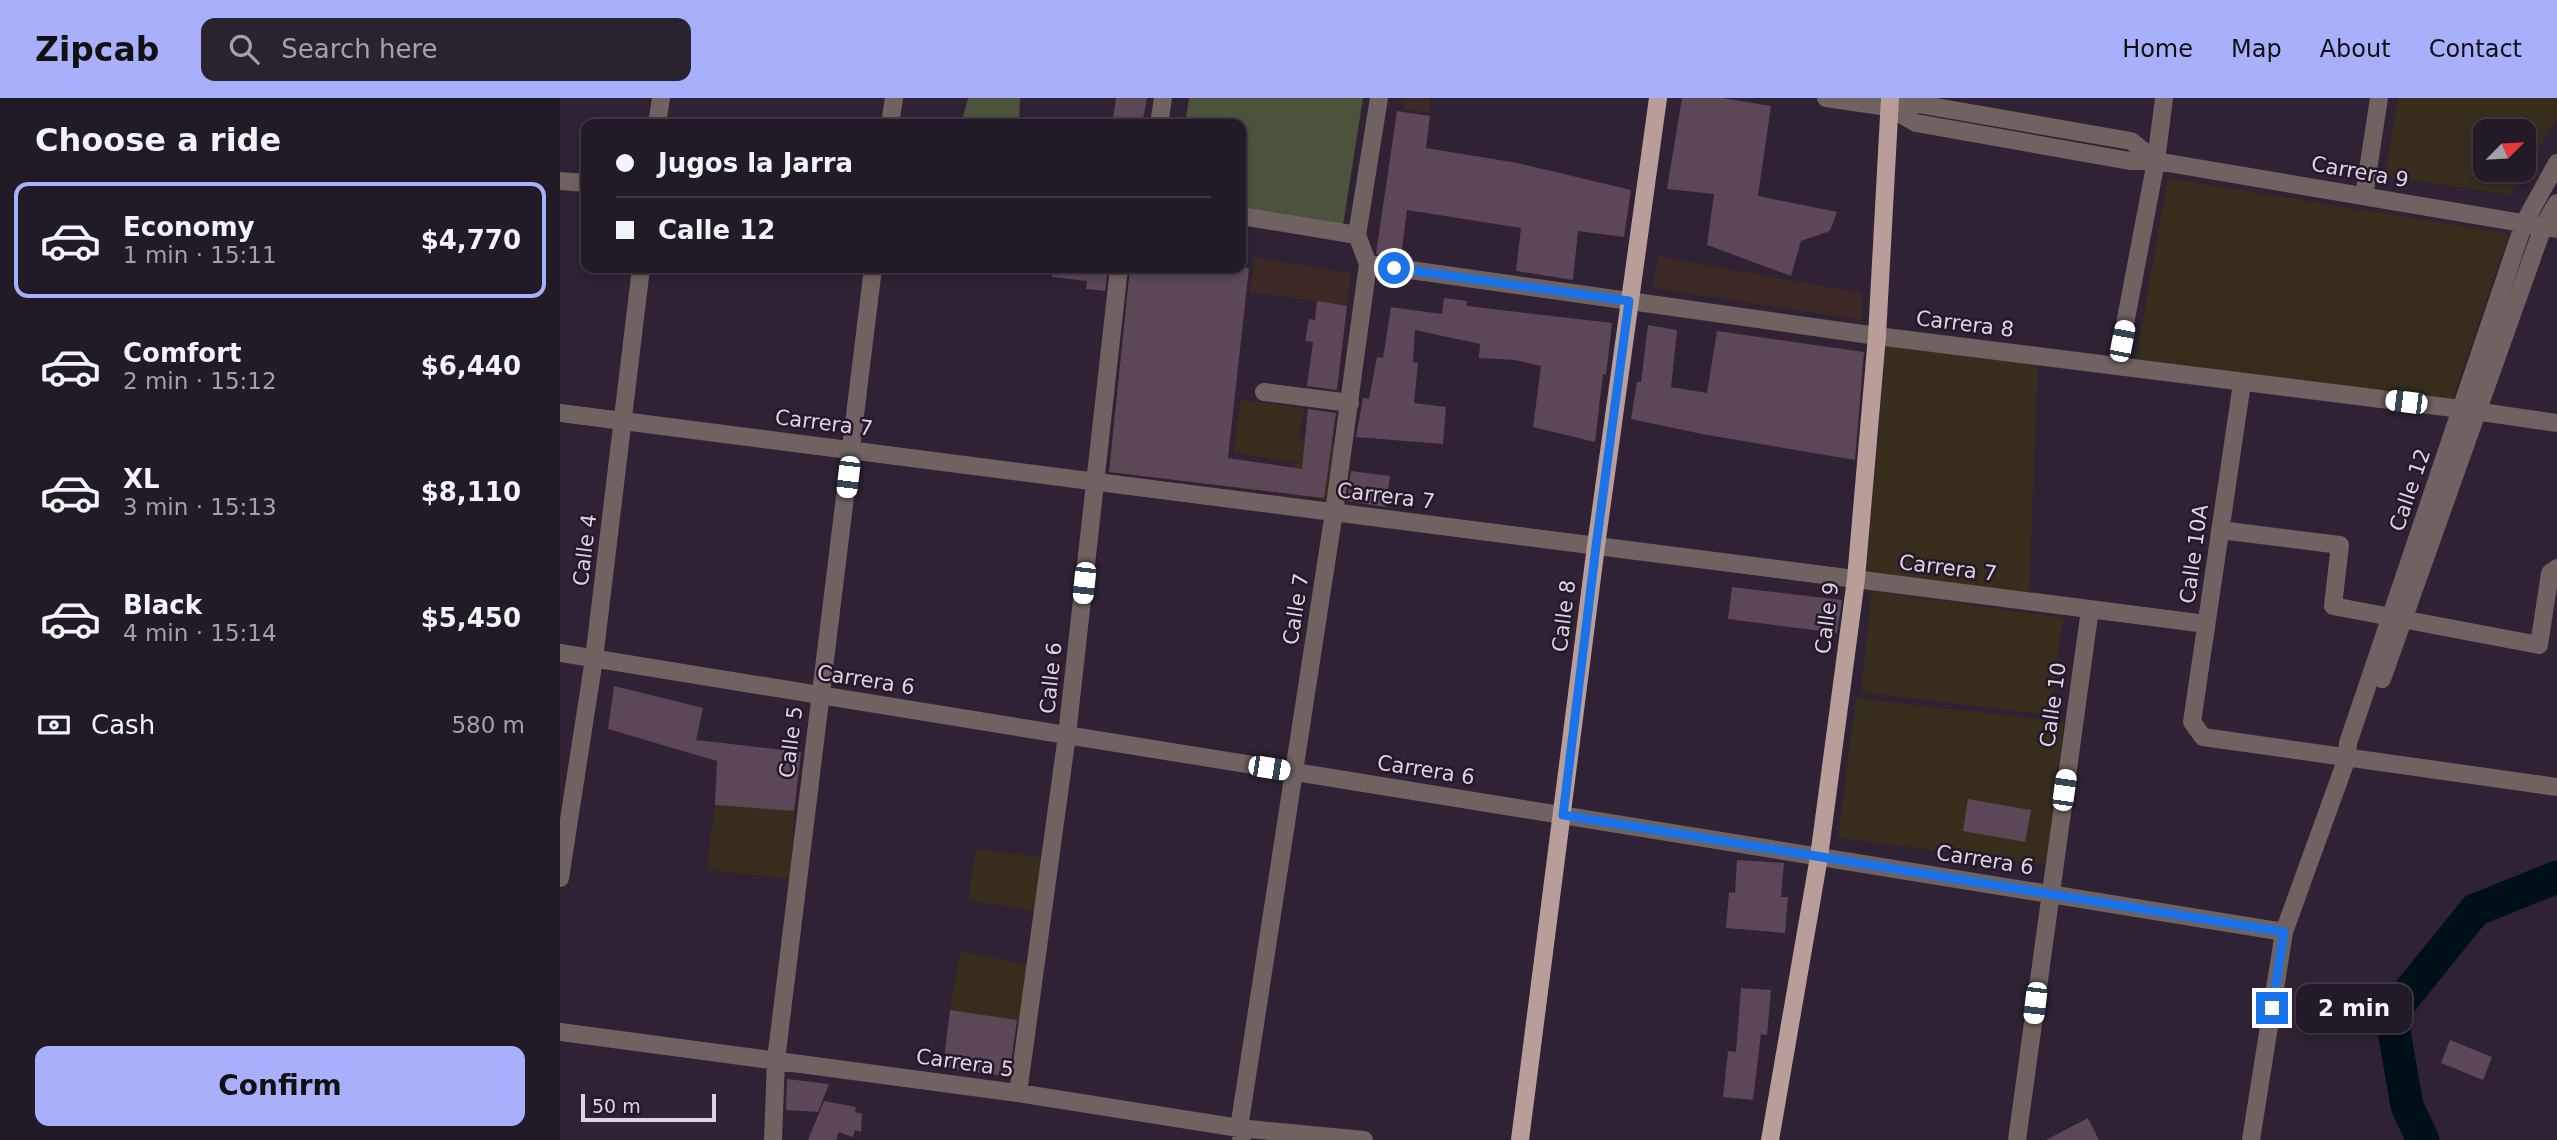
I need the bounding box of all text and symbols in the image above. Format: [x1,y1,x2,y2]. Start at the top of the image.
search box [201,18,691,81]
text: Zipcab [35,30,159,69]
icon: search [225,30,263,68]
text: Search here [281,34,438,64]
text: Home [2122,35,2193,63]
text: Map [2231,35,2282,63]
text: About [2320,35,2391,63]
text: Contact [2429,35,2522,63]
north arrow [2473,119,2536,182]
map controls [2473,119,2536,182]
text: Choose a ride [35,121,281,159]
text: Jugos la Jarra [658,148,853,178]
street label: Carrera 9 [2309,152,2411,192]
icon: car [39,209,102,272]
text: Economy [123,212,254,242]
text: Calle 12 [658,215,775,245]
text: $4,770 [421,225,521,255]
text: 1 min · 15:11 [123,242,277,268]
route start [1378,252,1410,284]
street label: Carrera 8 [1915,306,2015,342]
car [2108,318,2137,364]
icon: car [39,335,102,398]
text: Comfort [123,338,241,368]
text: $6,440 [421,351,521,381]
text: 2 min · 15:12 [123,368,277,394]
car [2384,389,2429,415]
street label: Carrera 7 [774,405,874,441]
street label: Calle 12 [2385,446,2435,534]
car [836,455,861,499]
icon: car [39,461,102,524]
text: XL [123,464,160,494]
text: $8,110 [421,477,521,507]
street label: Carrera 7 [1336,478,1436,514]
text: 3 min · 15:13 [123,494,277,520]
street label: Calle 10A [2175,502,2213,605]
street label: Calle 4 [569,513,601,587]
street label: Carrera 7 [1898,550,1998,586]
car [1072,561,1097,605]
street label: Calle 7 [1279,571,1313,647]
street label: Calle 8 [1548,579,1580,653]
street label: Calle 9 [1811,581,1843,655]
icon: car [39,587,102,650]
text: Black [123,590,202,620]
text: $5,450 [421,603,521,633]
text: 4 min · 15:14 [123,620,277,646]
street label: Calle 6 [1035,641,1067,715]
street label: Carrera 6 [816,660,916,700]
street label: Calle 10 [2035,661,2071,749]
street label: Calle 5 [775,705,807,779]
icon: cash [35,706,73,744]
text: Cash [91,710,155,740]
text: 580 m [451,712,525,738]
street label: Carrera 6 [1376,750,1476,790]
car [1247,754,1292,782]
car [2051,768,2078,812]
street label: Carrera 6 [1935,840,2035,880]
car [2023,981,2048,1025]
callout: 2 min [2296,984,2412,1032]
route end [2256,992,2288,1024]
text: 2 min [2318,995,2390,1021]
street label: Carrera 5 [915,1044,1015,1082]
button: Confirm [35,1046,525,1126]
scale bar [581,1091,716,1123]
text: 50 m [592,1095,641,1117]

